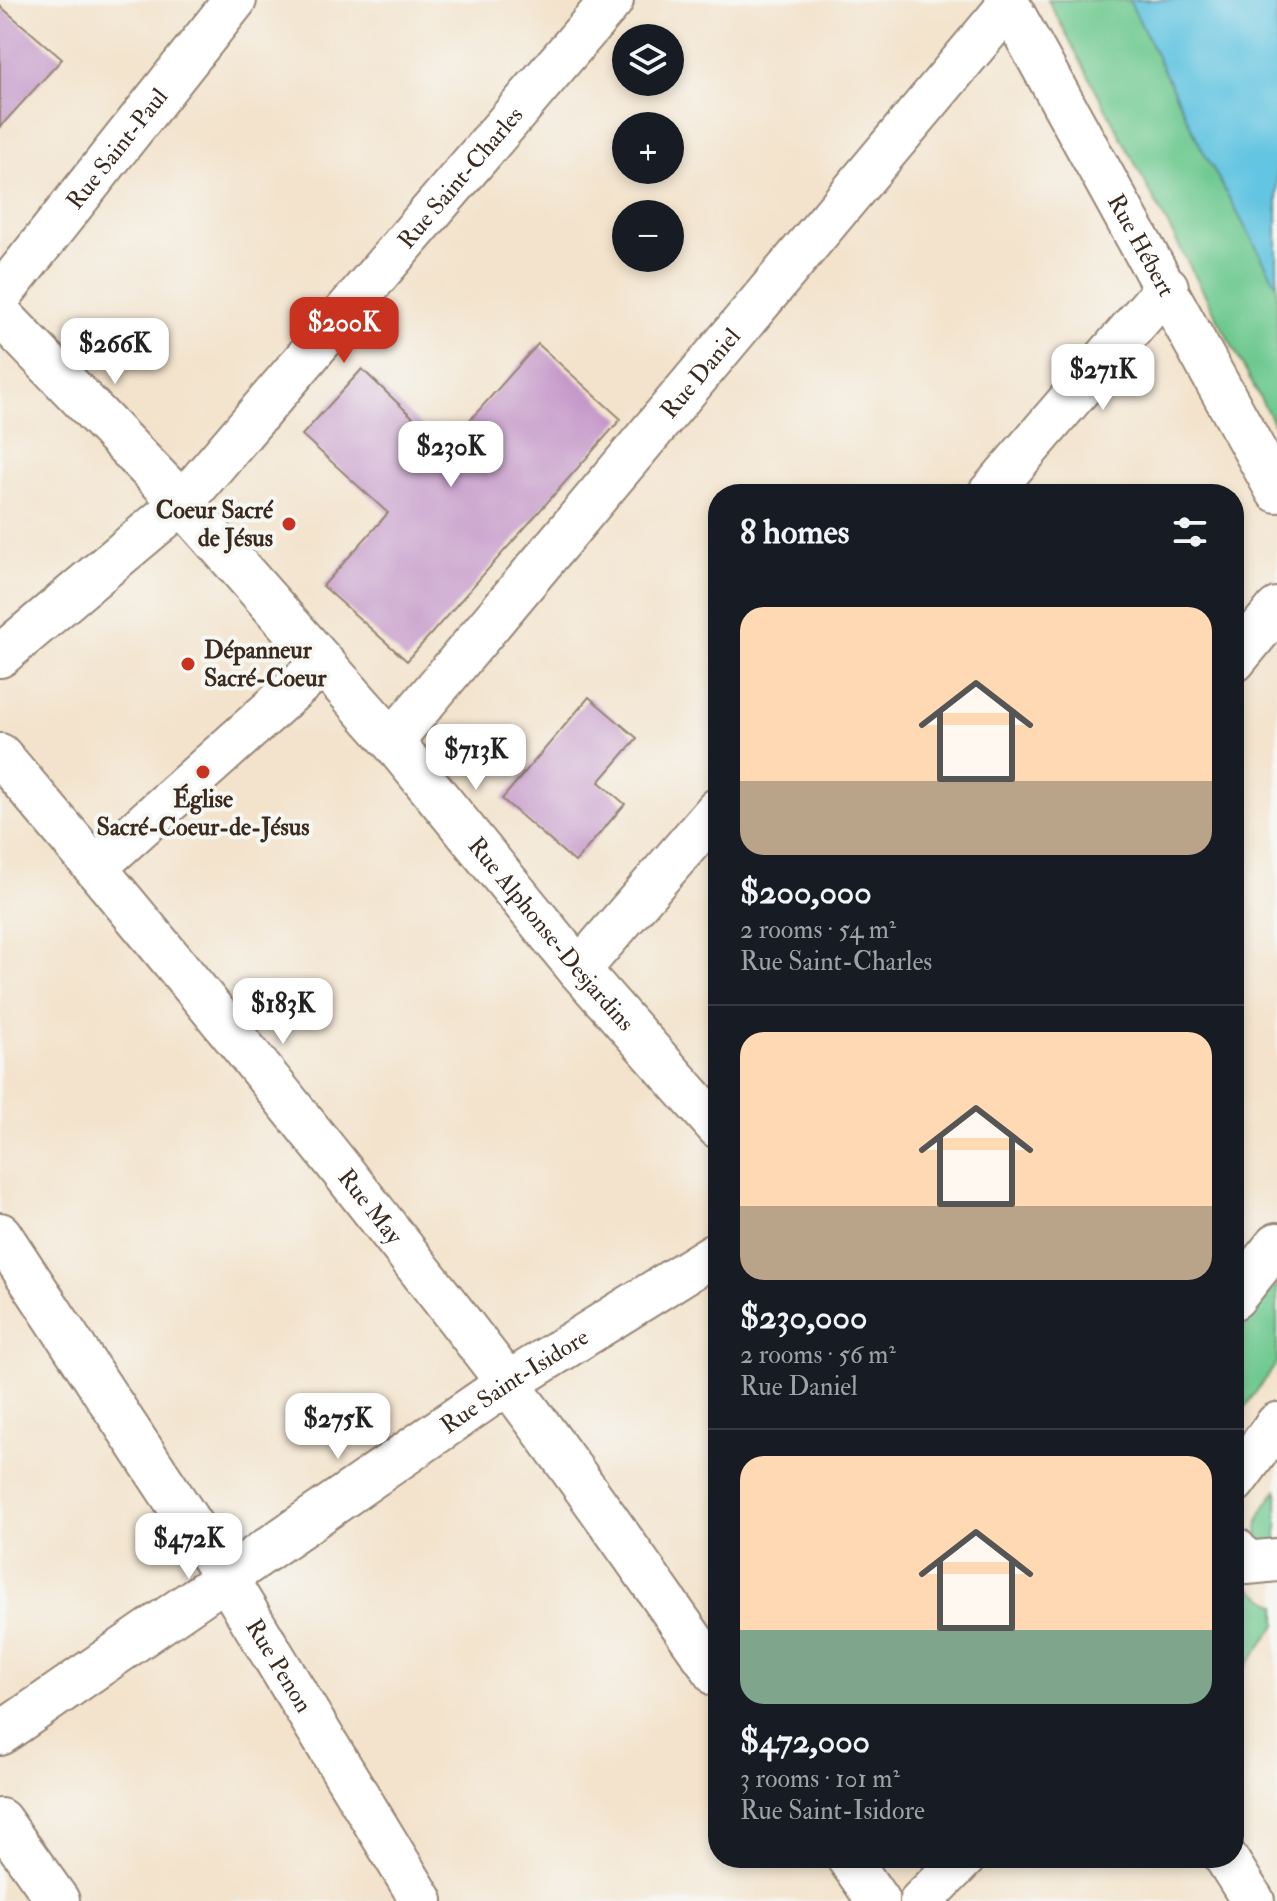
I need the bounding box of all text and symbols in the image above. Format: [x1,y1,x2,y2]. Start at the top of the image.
map controls [612,24,684,272]
button: layers [612,24,684,96]
street label: Rue Saint-Paul [60,82,175,216]
street label: Rue Saint-Charles [391,100,530,255]
button: + [612,112,684,184]
street label: Rue Hébert [1100,189,1182,302]
button: − [612,200,684,272]
pin: $200K [288,297,400,365]
text: $200K [308,307,380,339]
pin: $266K [59,318,171,386]
street label: Rue Daniel [654,322,748,425]
text: $266K [79,328,151,360]
pin: $271K [1047,344,1159,412]
text: $271K [1069,354,1137,386]
pin: $230K [395,421,507,489]
text: $230K [416,431,486,463]
place label: Coeur Sacré de Jésus [156,495,274,554]
icon: filters [1168,510,1212,554]
text: 8 homes [740,511,849,554]
marker: Coeur Sacré de Jésus [280,515,298,533]
place label: Dépanneur Sacré-Coeur [204,635,328,694]
marker: Dépanneur Sacré-Coeur [179,655,197,673]
icon: home [904,659,1048,803]
pin: $713K [420,724,532,792]
text: $713K [444,734,508,766]
marker: Église Sacré-Coeur-de-Jésus [194,763,212,781]
place label: Église Sacré-Coeur-de-Jésus [97,783,309,843]
street label: Rue Alphonse-Desjardins [461,831,641,1038]
text: $200,000 [740,871,872,914]
text: 2 rooms · 54 m² [740,914,896,946]
text: Rue Saint-Charles [740,946,932,978]
pin: $183K [227,978,339,1046]
text: $183K [251,988,315,1020]
icon: home [904,1084,1048,1228]
street label: Rue May [331,1163,410,1251]
text: $230,000 [740,1296,867,1339]
street label: Rue Saint-Isidore [435,1322,594,1441]
text: 2 rooms · 56 m² [740,1339,896,1371]
text: Rue Daniel [740,1371,858,1403]
pin: $275K [282,1393,394,1461]
text: $275K [303,1403,373,1435]
icon: home [904,1508,1048,1652]
pin: $472K [133,1513,245,1581]
text: $472K [153,1523,225,1555]
street label: Rue Penon [238,1613,319,1718]
text: $472,000 [740,1720,870,1763]
text: 3 rooms · 101 m² [740,1763,900,1795]
text: Rue Saint-Isidore [740,1795,925,1827]

